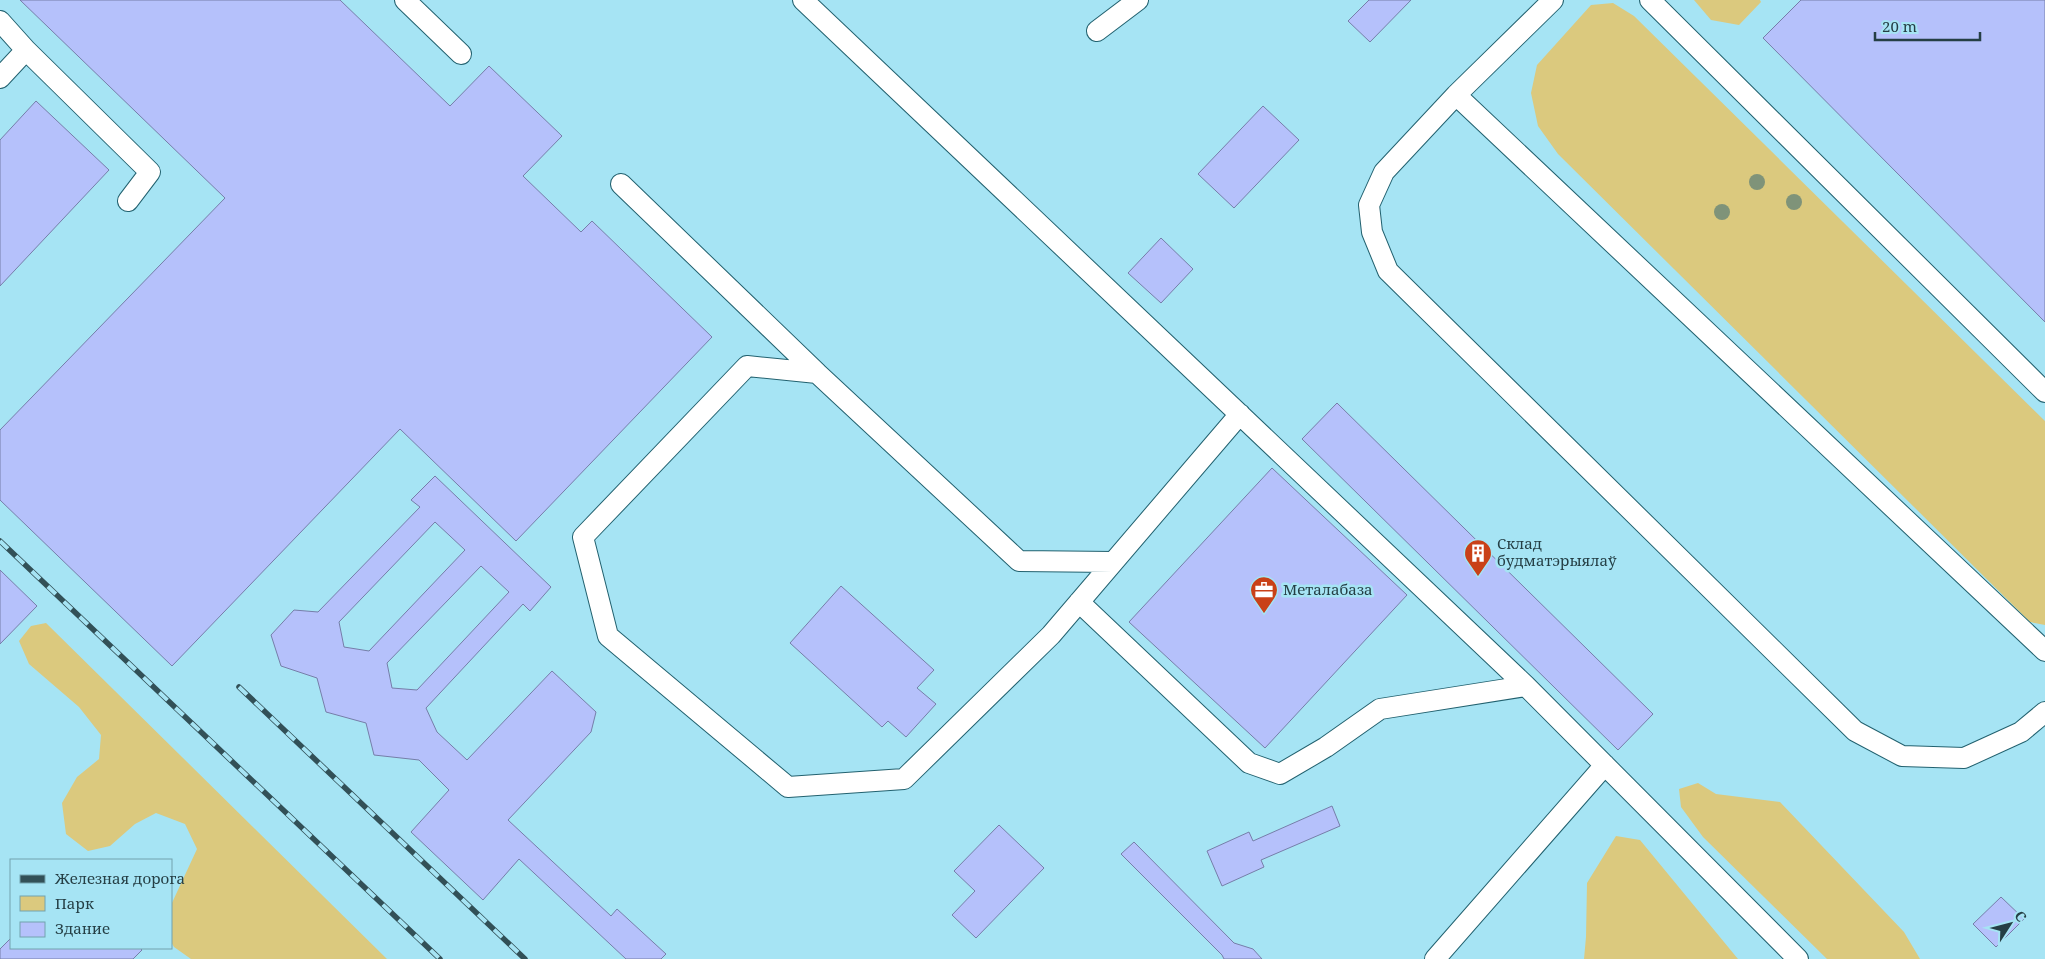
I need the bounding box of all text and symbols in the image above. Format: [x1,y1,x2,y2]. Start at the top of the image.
scale bar [1875,10,1980,42]
text: 20 m [1882,16,1917,36]
place label: Склад будматэрыялаў [1497,533,1617,570]
building icon: Склад будматэрыялаў [1463,538,1493,577]
office icon: Металабаза [1249,575,1279,614]
place label: Металабаза [1283,579,1373,599]
legend [10,859,172,949]
text: Железная дорога [54,868,185,888]
text: Парк [55,893,94,913]
north arrow [1985,899,2035,949]
text: С [2011,907,2031,925]
text: Здание [55,918,110,938]

